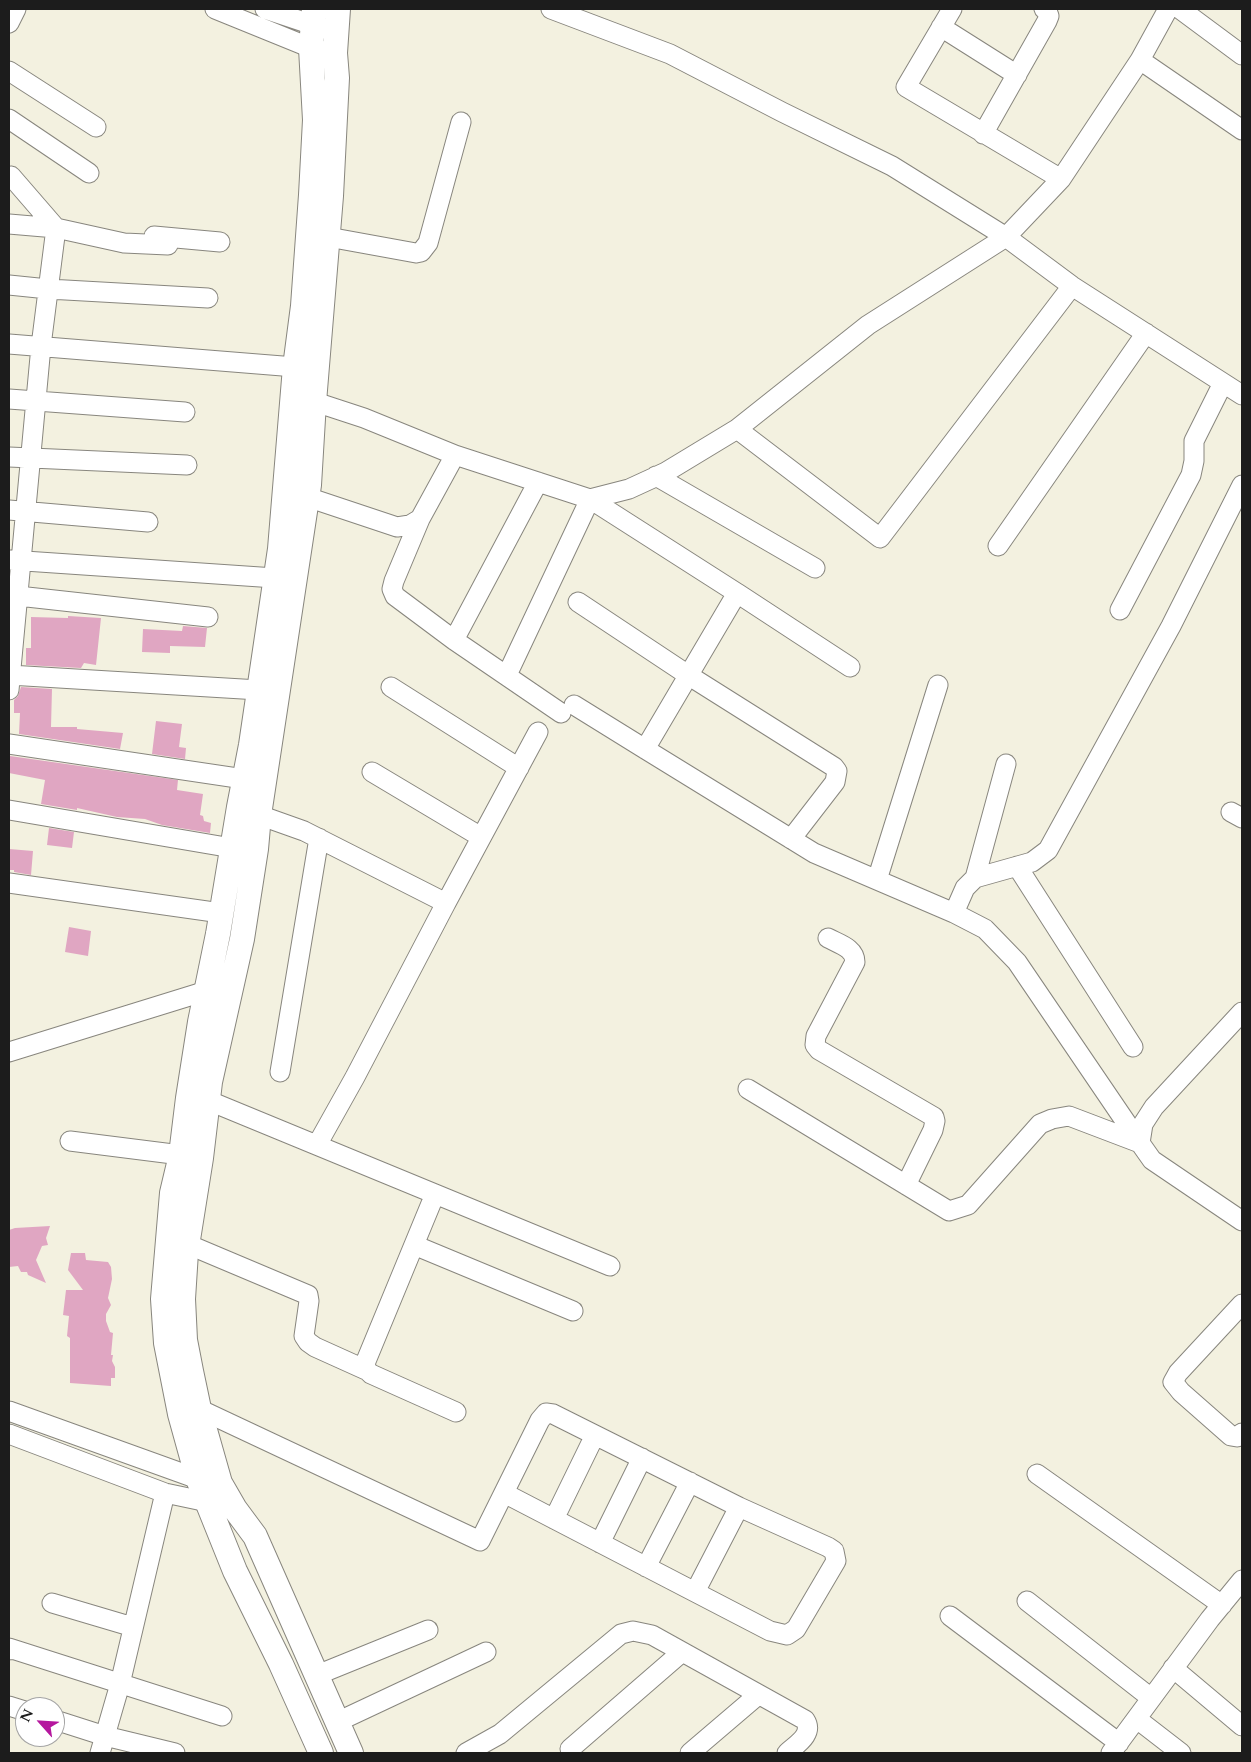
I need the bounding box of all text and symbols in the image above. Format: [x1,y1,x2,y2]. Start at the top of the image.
north arrow [15,1697,65,1747]
text: N [16,1706,38,1725]

